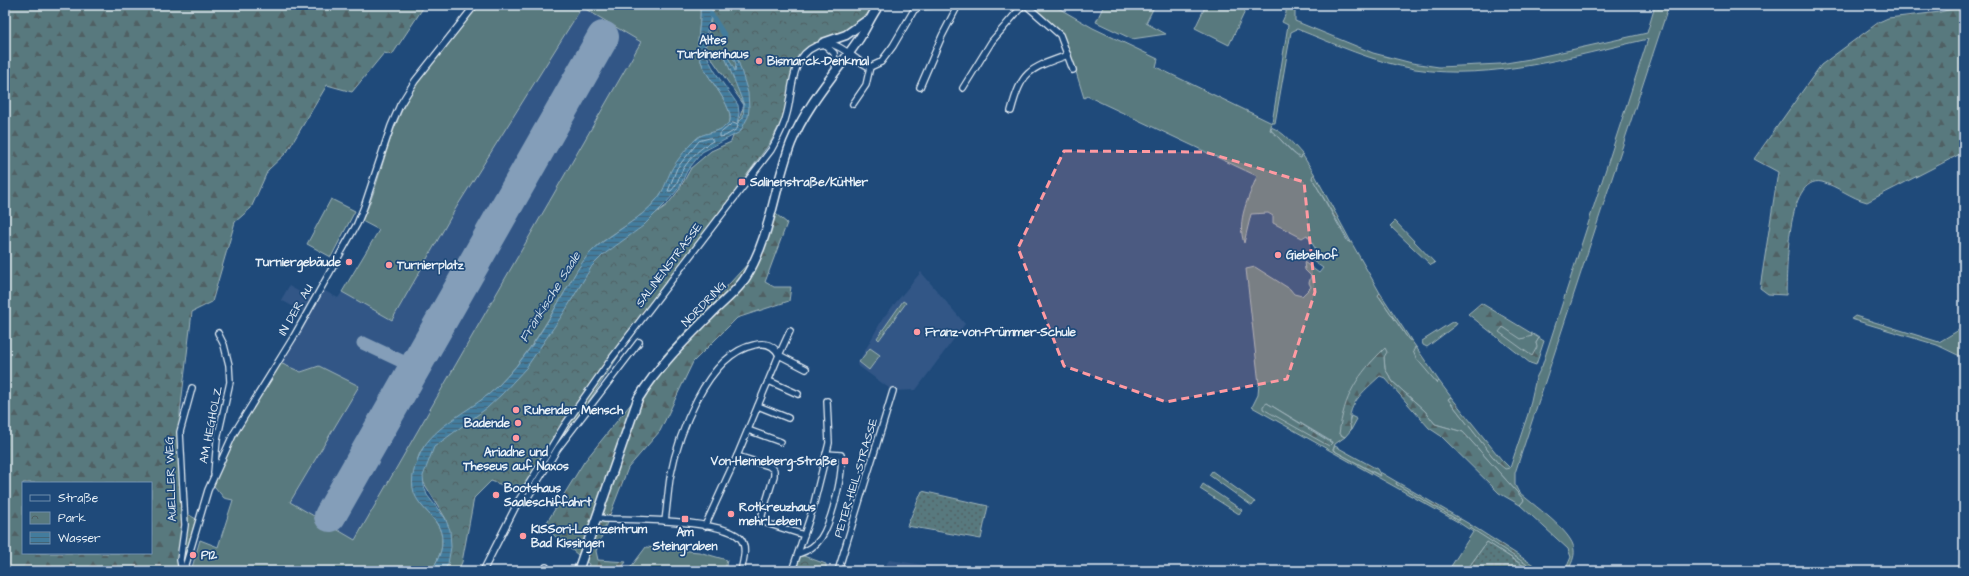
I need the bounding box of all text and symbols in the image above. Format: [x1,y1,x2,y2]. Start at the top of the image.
marker: Altes Turbinenhaus [708,22,718,32]
place label: Altes Turbinenhaus [676,32,749,63]
place label: Bismarck-Denkmal [767,53,869,70]
marker: Bismarck-Denkmal [754,56,764,66]
place label: Salinenstraße/Küttler [749,174,869,191]
marker: Salinenstraße/Küttler [737,177,747,187]
street label: SALINENSTRASSE [632,219,706,311]
place label: Giebelhof [1286,247,1338,264]
water label: Fränkische Saale [515,248,586,346]
marker: Giebelhof [1273,250,1283,260]
place label: Turniergebäude [255,254,342,273]
marker: Turniergebäude [344,257,354,267]
place label: Turnierplatz [396,257,465,275]
marker: Turnierplatz [384,260,394,270]
street label: NORDRING [678,277,731,331]
street label: IN DER AU [274,281,318,339]
place label: Franz-von-Prümmer-Schule [925,324,1077,341]
marker: Franz-von-Prümmer-Schule [912,327,922,337]
street label: AM HEGHOLZ [195,384,227,465]
place label: Ruhender Mensch [524,402,624,419]
marker: Ruhender Mensch [511,405,521,415]
place label: Badende [464,415,510,432]
street label: PETER-HEIL-STRASSE [830,416,882,540]
marker: Badende [513,418,523,428]
marker: Ariadne und Theseus auf Naxos [511,433,521,443]
street label: AUELLER WEG [161,435,181,522]
place label: Ariadne und Theseus auf Naxos [462,444,569,475]
place label: Von-Henneberg-Straße [710,453,838,472]
marker: Von-Henneberg-Straße [840,456,850,466]
place label: Bootshaus Saaleschiffahrt [503,480,592,511]
legend [22,482,152,554]
text: Straße [58,490,99,507]
marker: Bootshaus Saaleschiffahrt [491,490,501,500]
place label: Rotkreuzhaus mehrLeben [739,499,816,530]
marker: Rotkreuzhaus mehrLeben [726,509,736,519]
text: Park [58,510,86,527]
marker: Am Steingraben [680,514,690,524]
place label: KISSori-Lernzentrum Bad Kissingen [531,521,648,554]
place label: Am Steingraben [651,524,718,557]
text: Wasser [58,530,101,547]
marker: KISSori-Lernzentrum Bad Kissingen [518,531,528,541]
place label: P12 [201,547,217,564]
marker: P12 [188,550,198,560]

